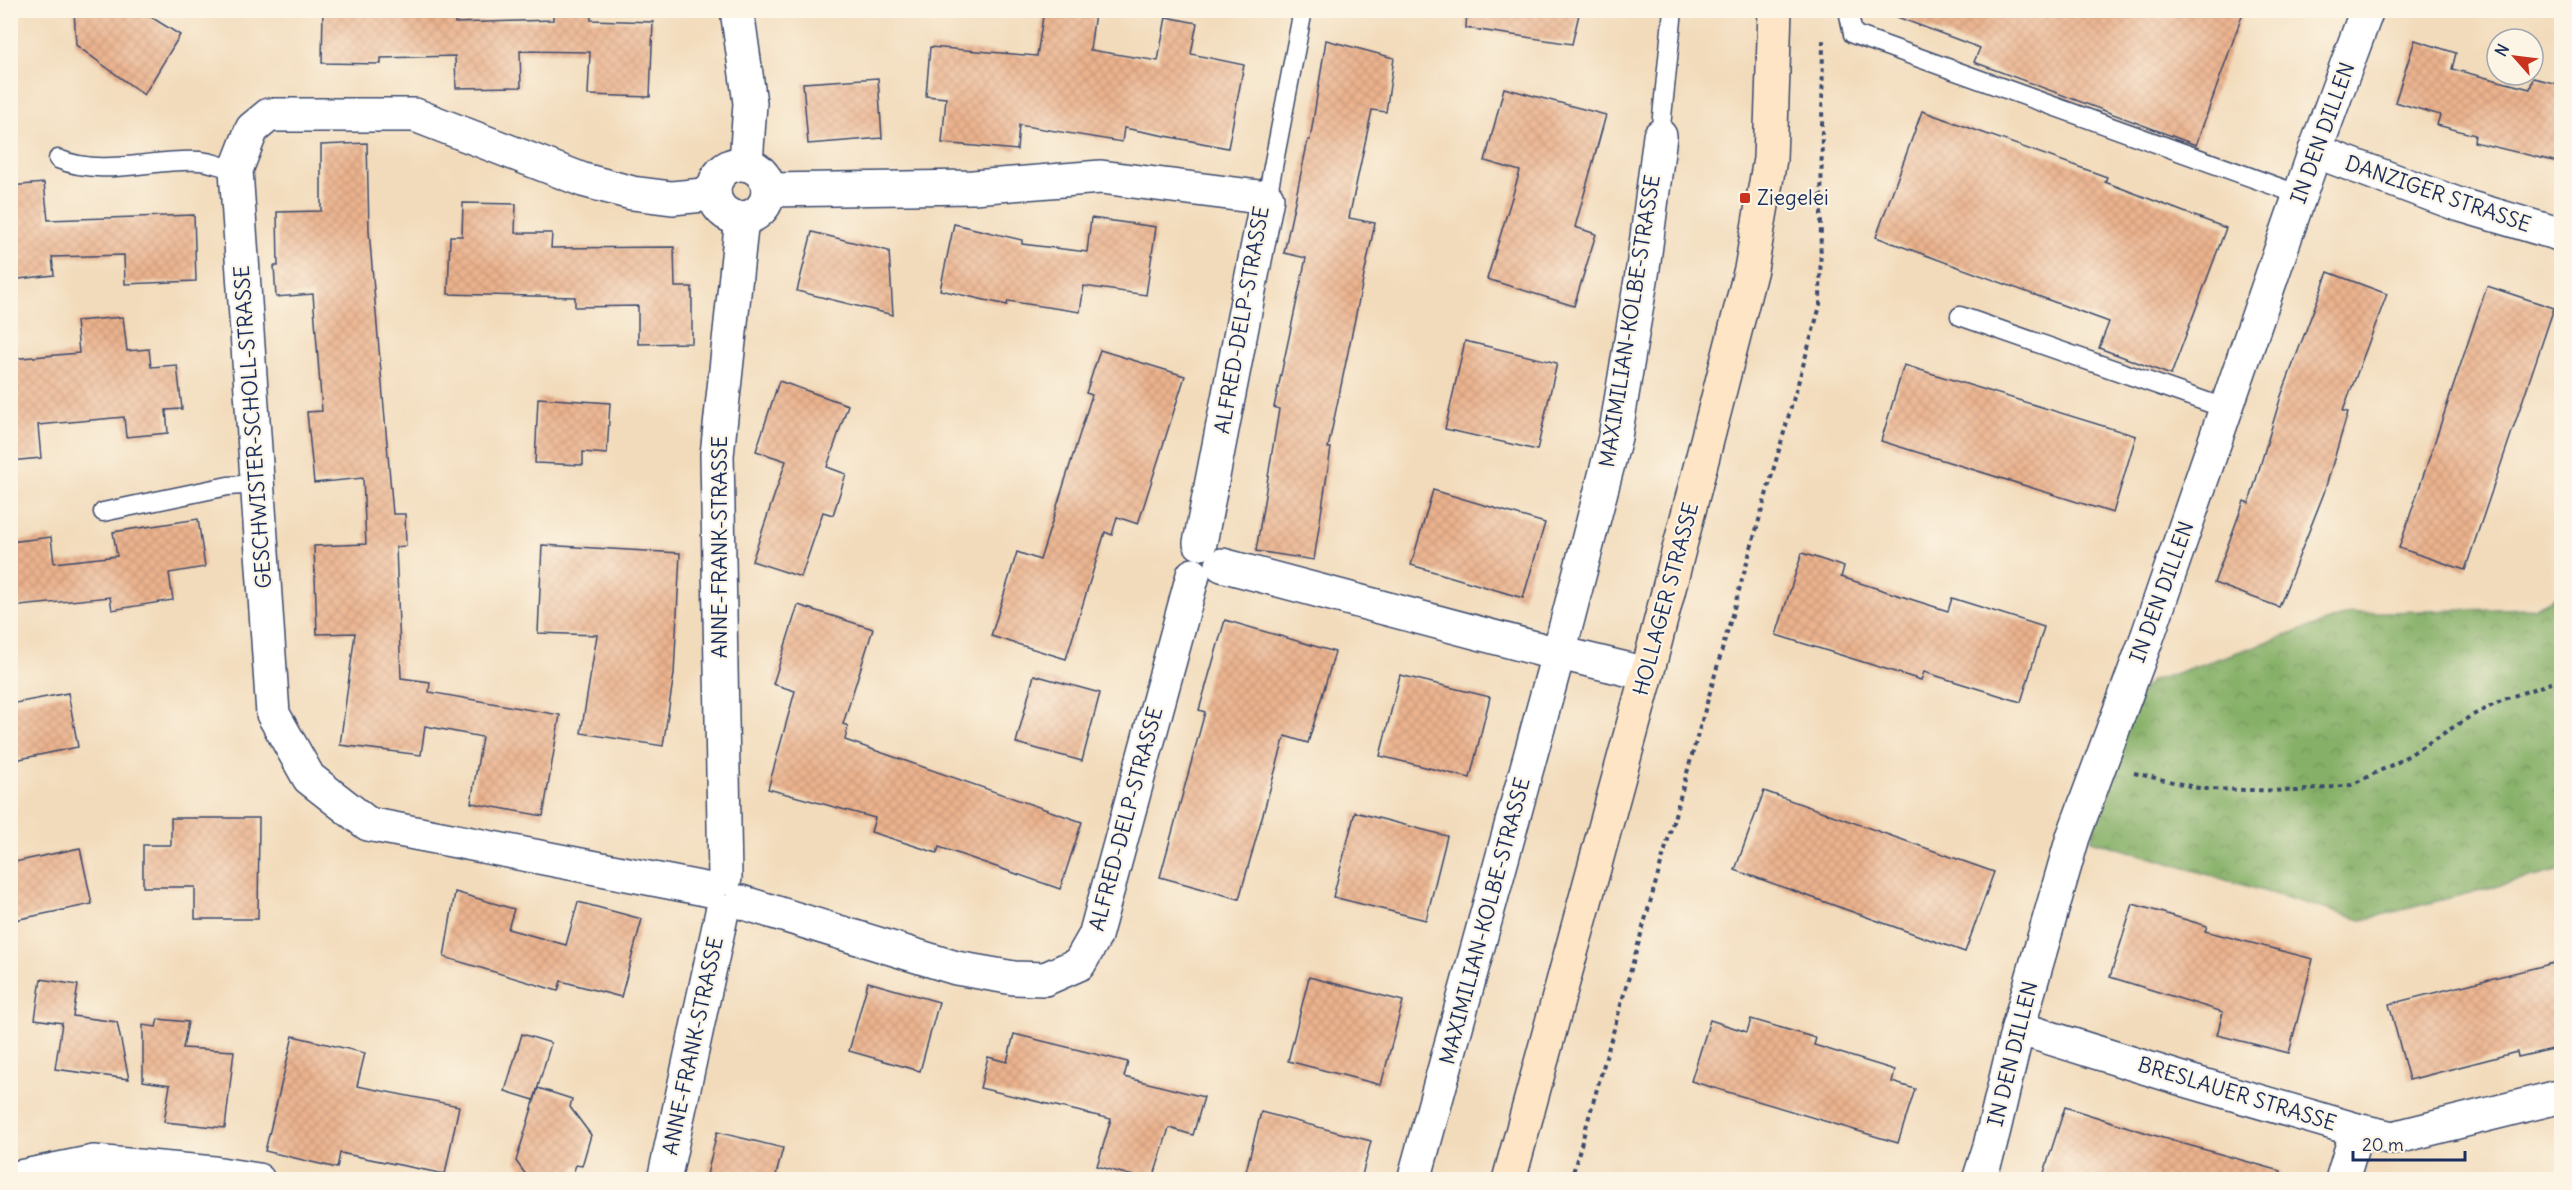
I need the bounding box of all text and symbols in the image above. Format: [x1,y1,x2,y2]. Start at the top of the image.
north arrow [2485,27,2545,87]
text: N [2490,40,2513,60]
street label: IN DEN DILLEN [2284,58,2361,207]
street label: DANZIGER STRASSE [2342,149,2535,238]
street label: MAXIMILIAN-KOLBE-STRASSE [1593,173,1666,469]
place label: Ziegelei [1757,184,1829,211]
marker: Ziegelei [1738,191,1752,205]
street label: ALFRED-DELP-STRASSE [1208,204,1275,436]
street label: GESCHWISTER-SCHOLL-STRASSE [228,265,277,590]
street label: ANNE-FRANK-STRASSE [706,436,733,658]
street label: HOLLAGER STRASSE [1627,499,1704,698]
street label: IN DEN DILLEN [2123,517,2200,666]
street label: ALFRED-DELP-STRASSE [1083,704,1168,934]
street label: MAXIMILIAN-KOLBE-STRASSE [1433,774,1536,1067]
street label: ANNE-FRANK-STRASSE [656,934,729,1158]
street label: IN DEN DILLEN [1981,978,2044,1129]
street label: BRESLAUER STRASSE [2135,1050,2340,1137]
scale bar [2353,1124,2466,1162]
text: 20 m [2362,1133,2404,1156]

